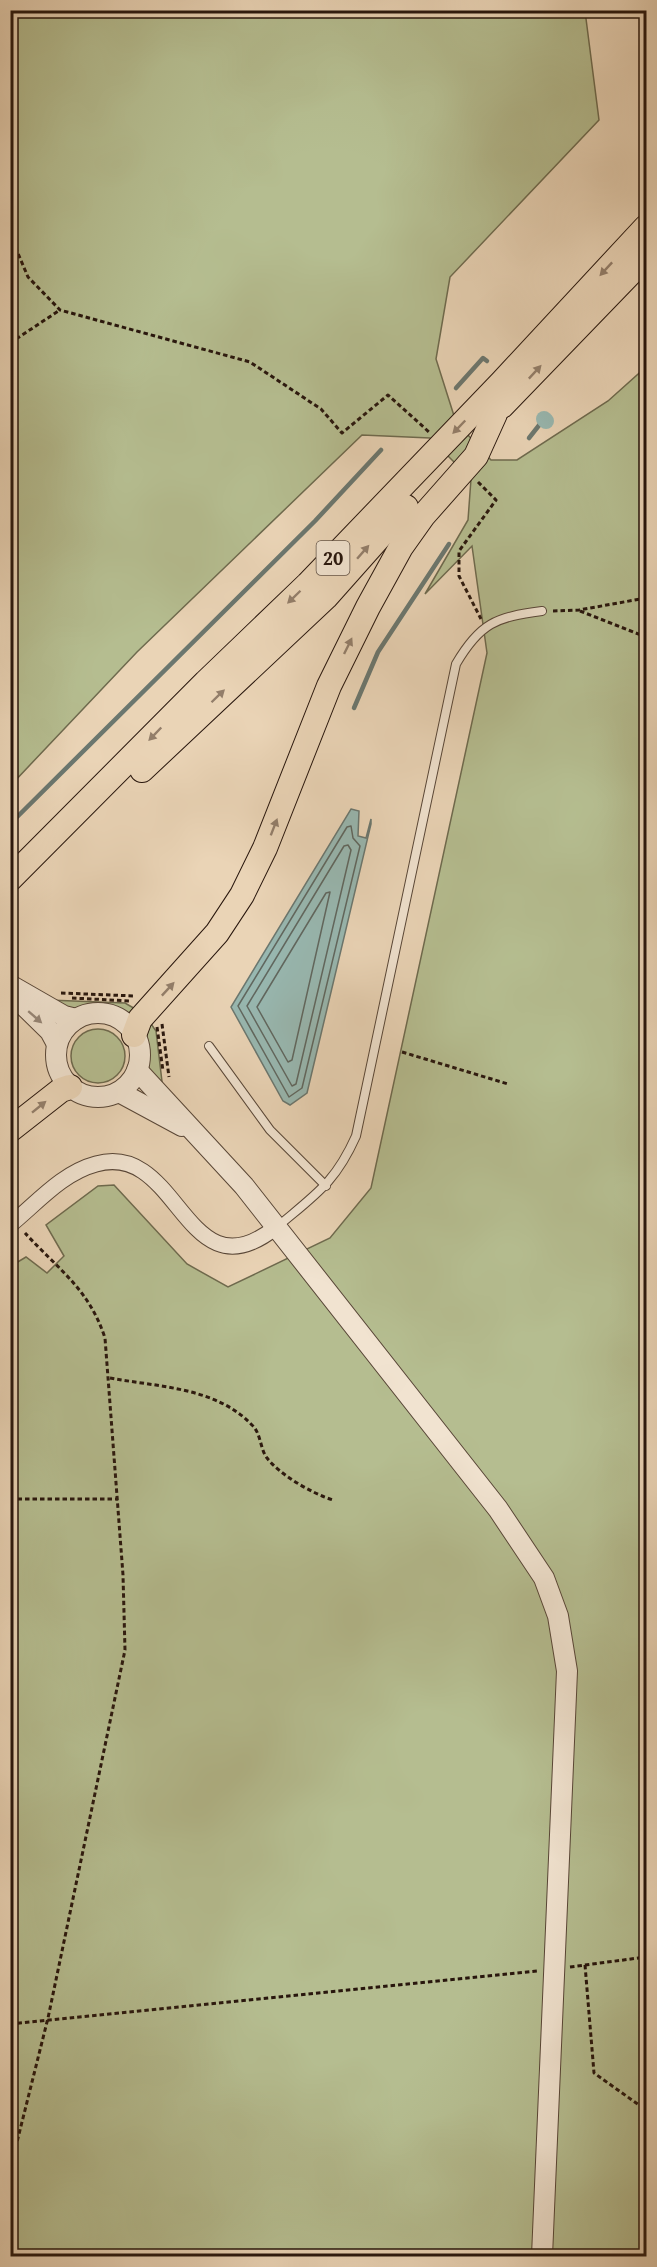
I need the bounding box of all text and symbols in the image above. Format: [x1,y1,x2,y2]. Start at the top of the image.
one-way arrow [600,262,614,276]
one-way arrow [528,364,542,379]
one-way arrow [452,420,466,435]
road number: 20 [316,541,350,575]
one-way arrow [356,545,369,560]
one-way arrow [288,590,302,604]
one-way arrow [343,638,352,655]
one-way arrow [211,689,226,703]
one-way arrow [148,727,162,742]
one-way arrow [269,817,279,835]
one-way arrow [161,981,175,996]
one-way arrow [27,1010,42,1023]
one-way arrow [31,1100,47,1113]

